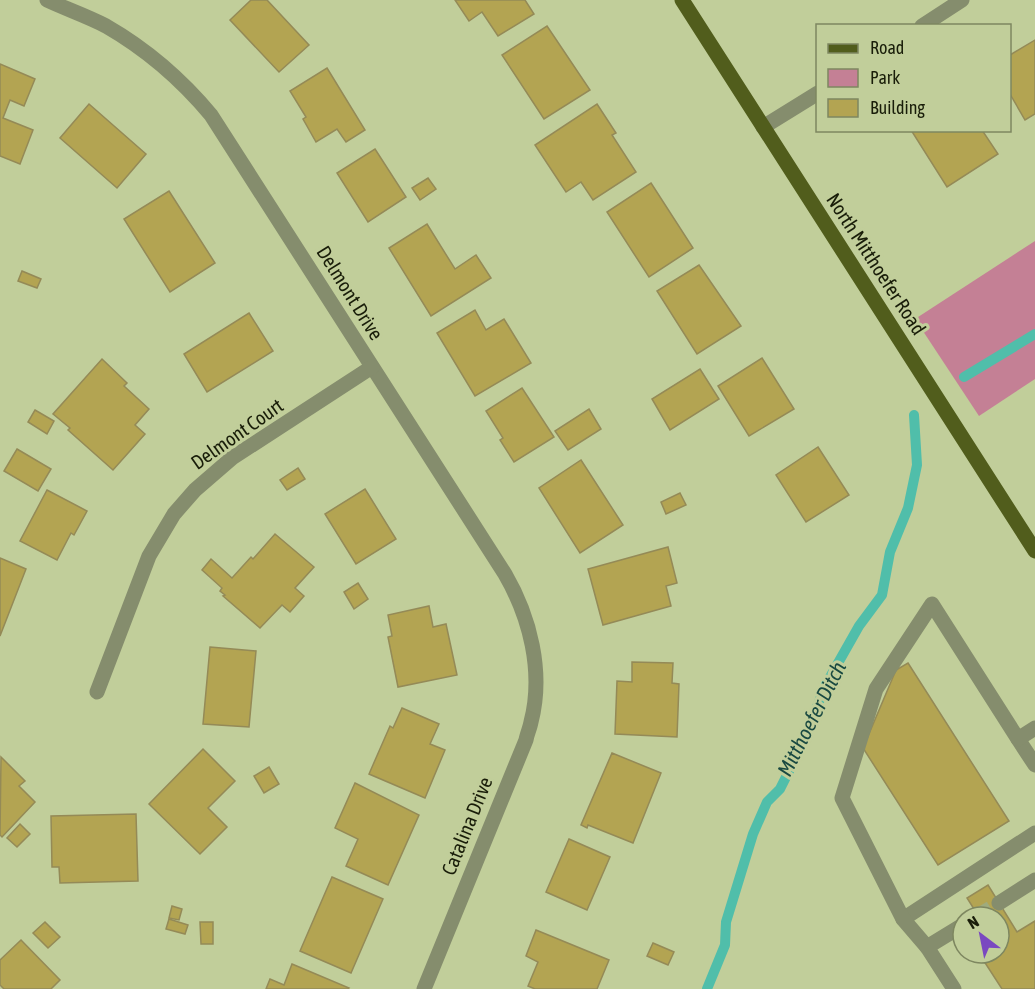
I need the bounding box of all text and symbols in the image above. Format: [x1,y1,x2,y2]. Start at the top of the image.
legend [816,24,1011,132]
text: Road [870,37,904,58]
text: Park [870,67,900,88]
text: Building [870,97,925,118]
street label: North Mitthoefer Road [822,189,931,339]
street label: Delmont Drive [312,242,388,344]
street label: Delmont Court [186,393,287,474]
water label: Mitthoefer Ditch [772,657,850,780]
street label: Catalina Drive [436,773,497,878]
north arrow [951,905,1011,965]
text: N [964,912,982,932]

